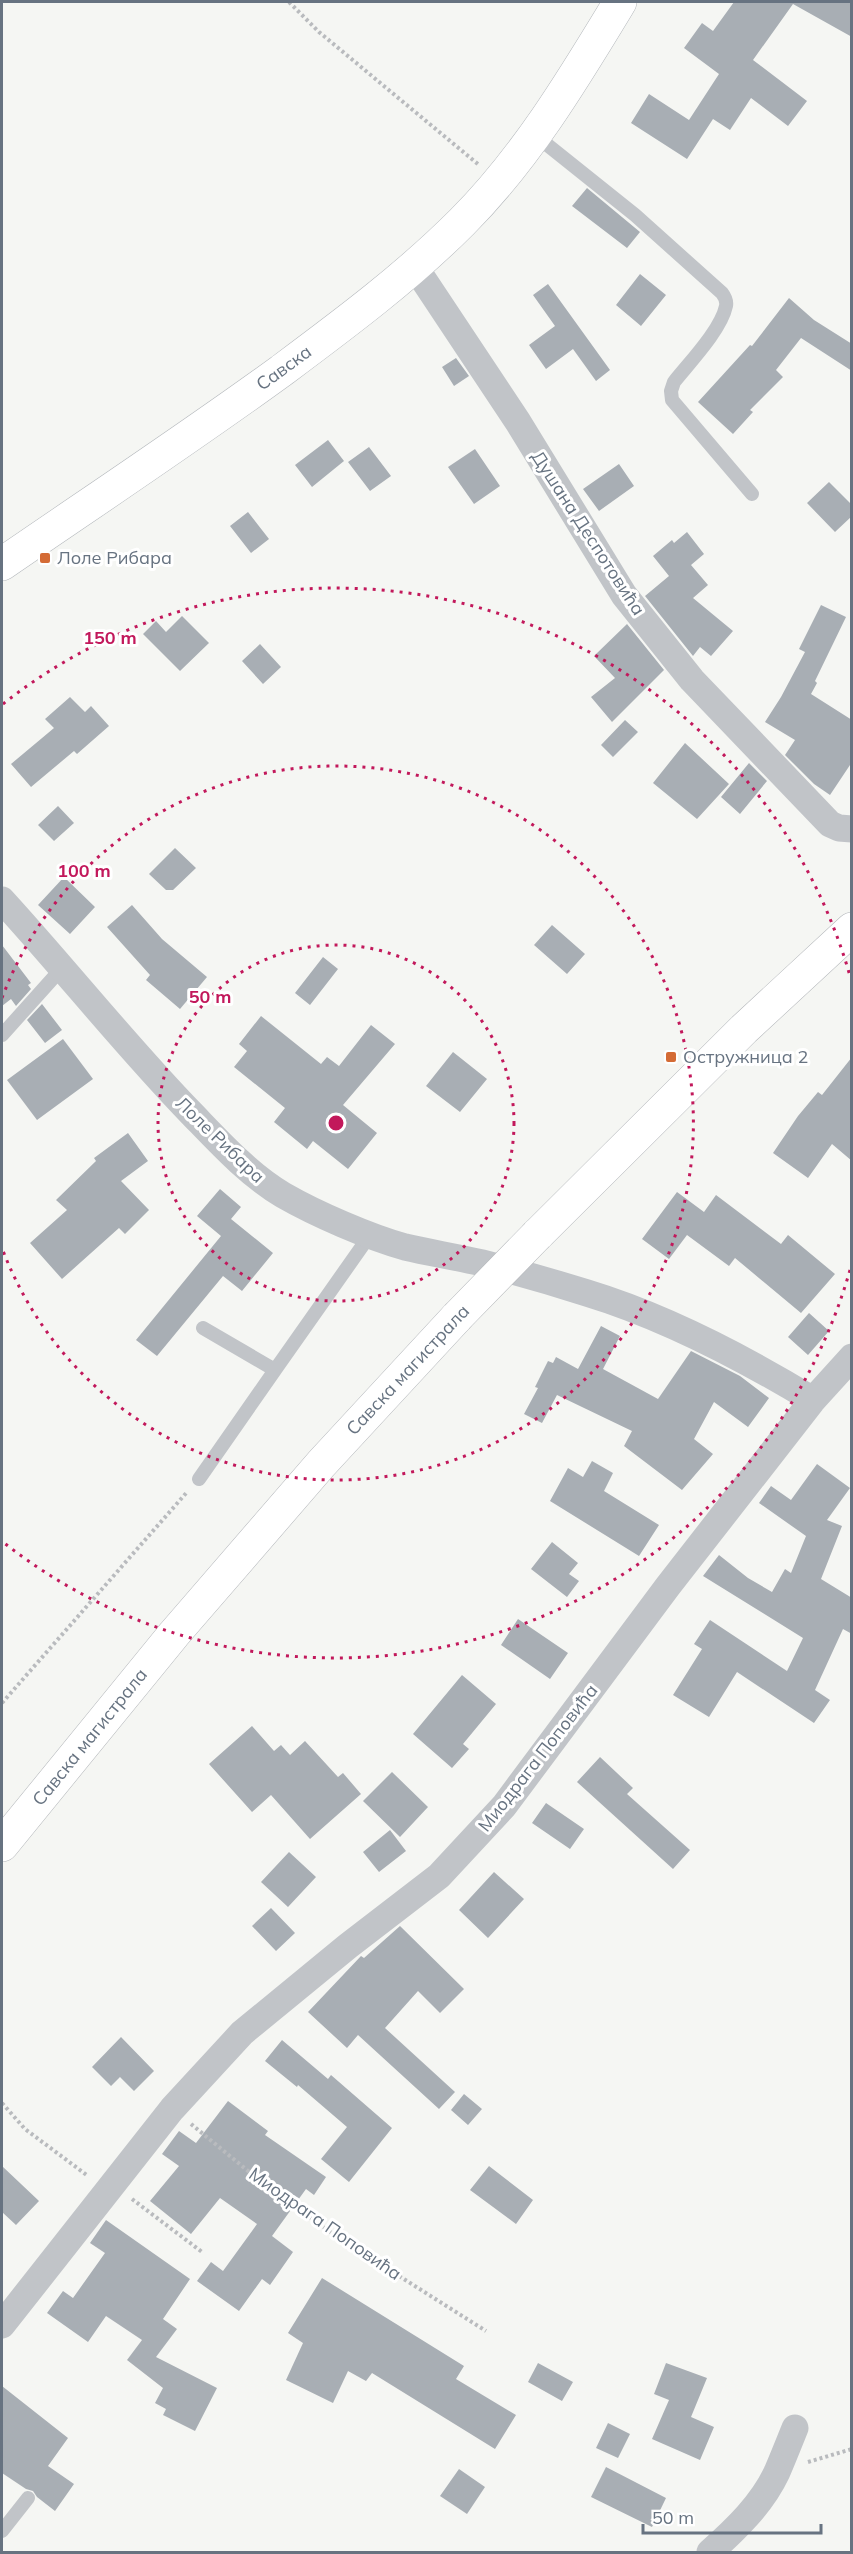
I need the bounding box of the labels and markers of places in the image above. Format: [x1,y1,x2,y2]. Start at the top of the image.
place label: Лоле Рибара [57,546,172,569]
marker: Лоле Рибара [38,551,52,565]
place label: Остружница 2 [683,1045,808,1068]
marker: Остружница 2 [664,1050,678,1064]
centre of rings [326,1113,346,1133]

